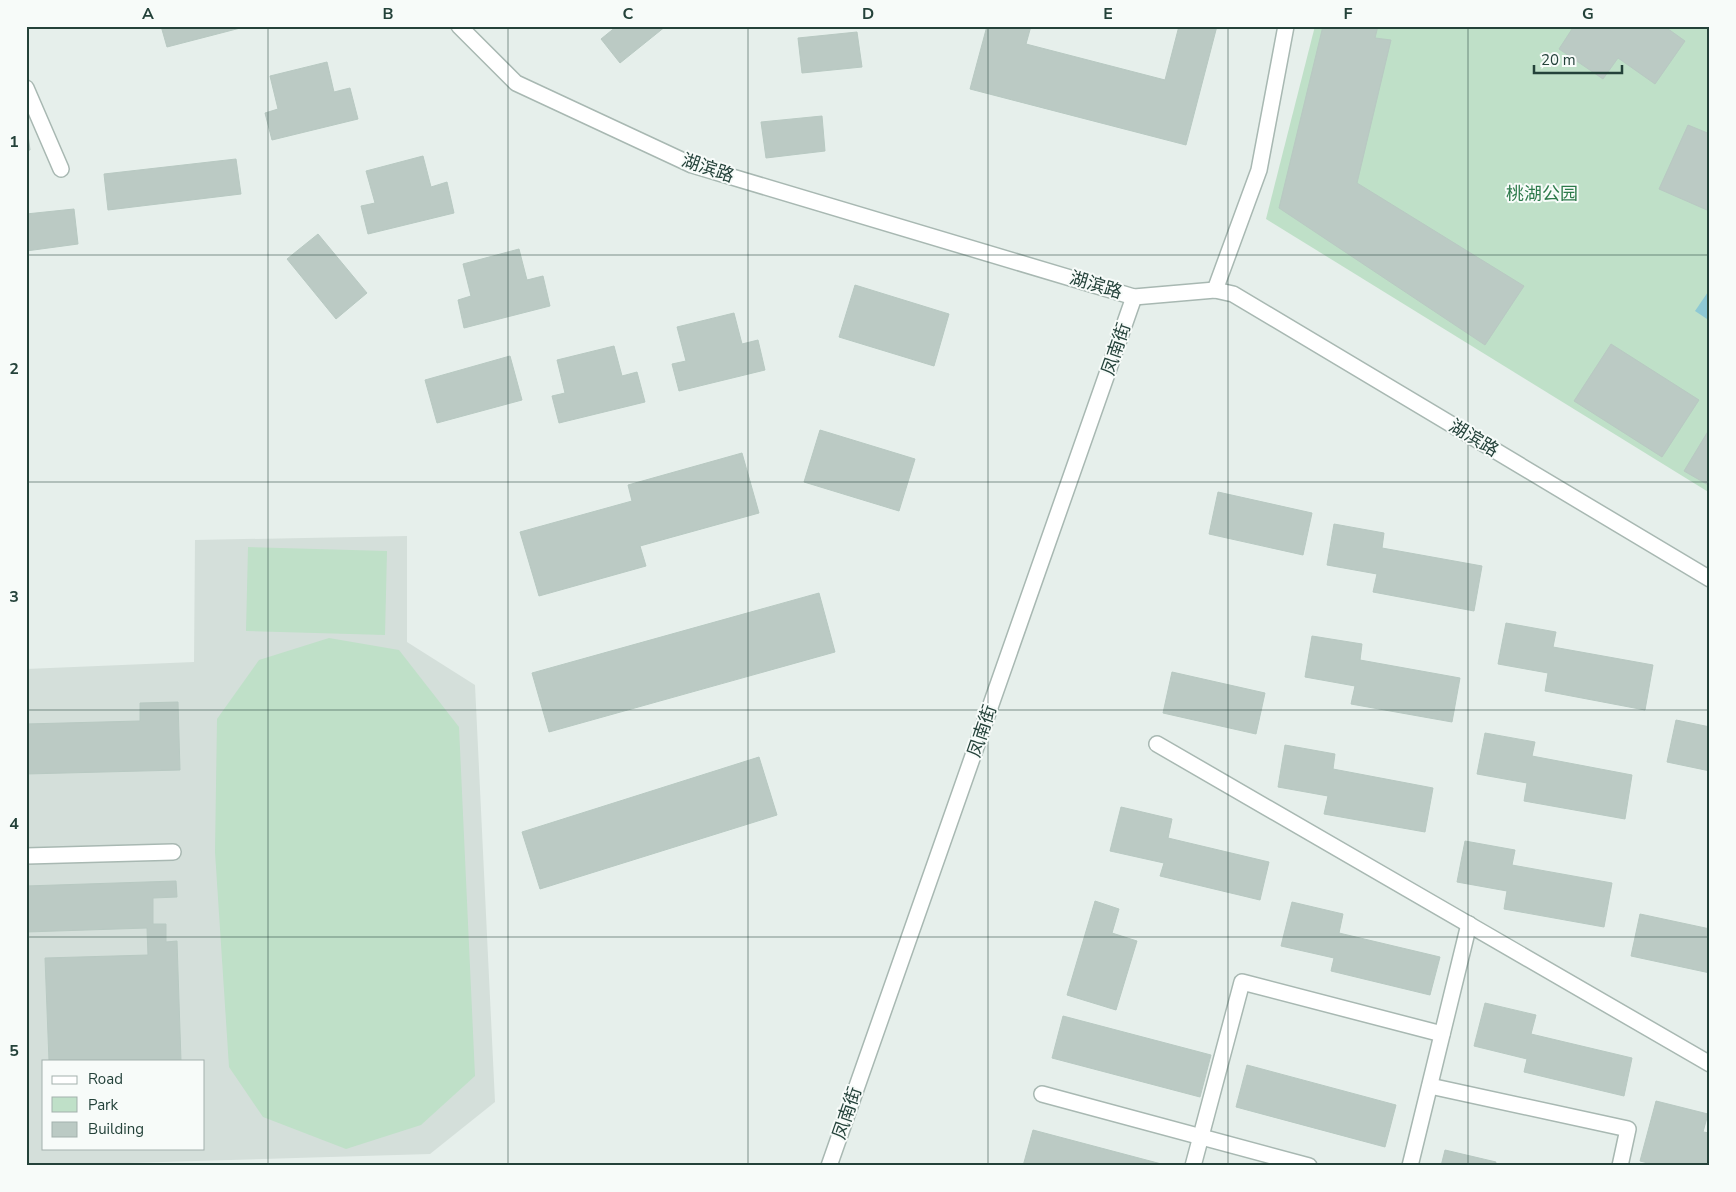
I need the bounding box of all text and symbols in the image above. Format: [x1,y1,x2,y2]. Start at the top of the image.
text: A [142,3,154,25]
text: B [382,3,394,25]
text: C [623,3,634,25]
text: D [862,3,874,25]
text: E [1103,3,1113,25]
text: F [1344,3,1353,25]
text: G [1582,3,1594,25]
scale bar [1534,42,1621,74]
text: 20 m [1541,50,1576,70]
text: 1 [9,131,19,153]
street label: 湖滨路 [679,148,737,188]
park label: 桃湖公园 [1506,182,1578,206]
street label: 湖滨路 [1067,266,1125,304]
street label: 凤南街 [1096,320,1136,378]
text: 2 [9,358,19,380]
street label: 湖滨路 [1445,414,1503,462]
text: 3 [9,586,19,608]
street label: 凤南街 [962,702,1002,760]
text: 4 [9,813,19,835]
text: 5 [9,1040,19,1062]
legend [42,1060,205,1150]
text: Road [88,1069,123,1089]
street label: 凤南街 [827,1084,867,1142]
text: Park [88,1095,118,1115]
text: Building [88,1119,144,1139]

